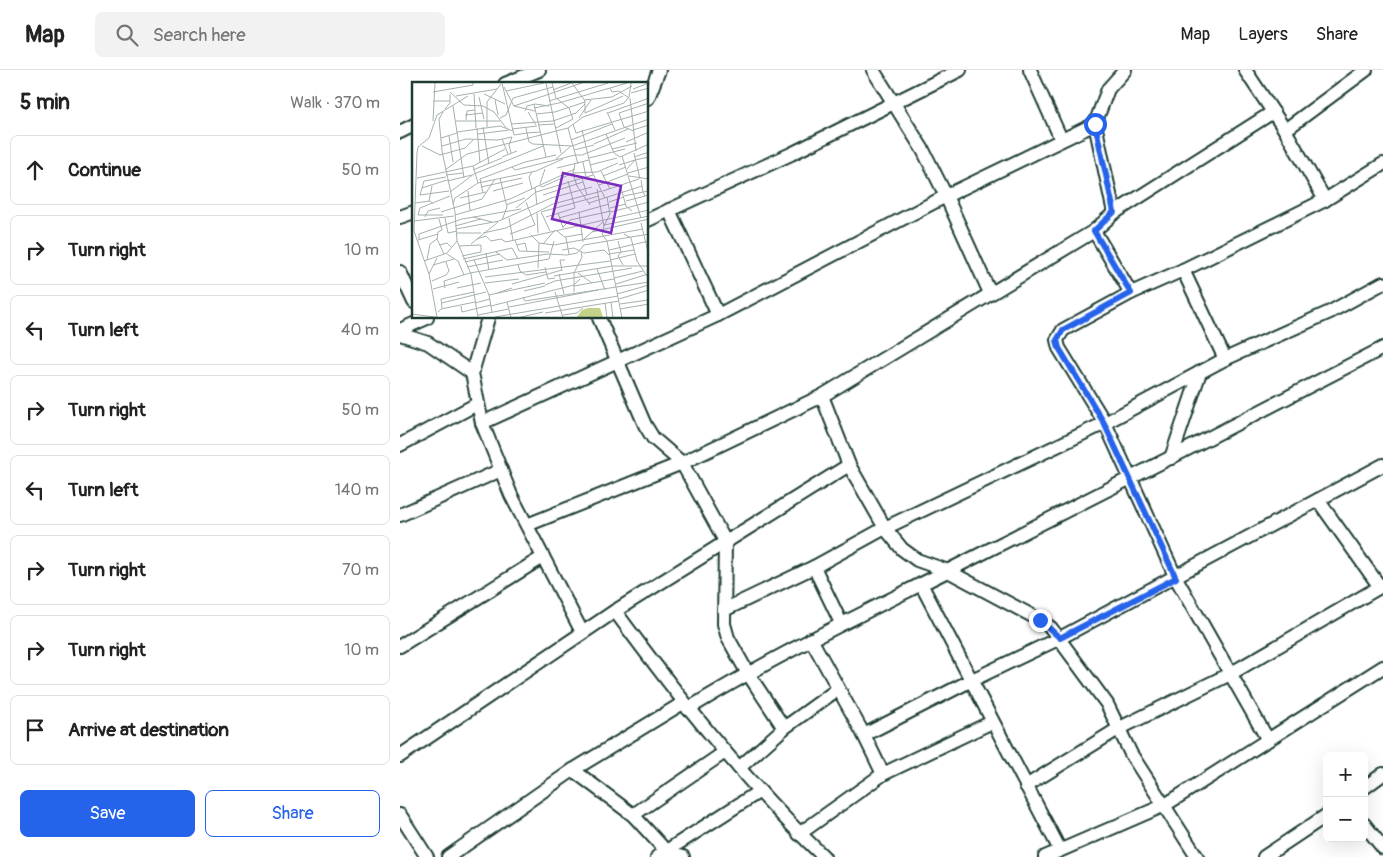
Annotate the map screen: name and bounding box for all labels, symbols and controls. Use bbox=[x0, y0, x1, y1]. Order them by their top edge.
search box bbox=[95, 12, 445, 57]
text: Map bbox=[25, 20, 65, 49]
icon: search bbox=[113, 21, 141, 49]
text: Search here bbox=[153, 23, 246, 47]
text: Map bbox=[1181, 23, 1210, 46]
text: Layers bbox=[1238, 23, 1288, 46]
text: Share bbox=[1316, 23, 1358, 46]
inset map bbox=[412, 82, 649, 319]
text: 5 min bbox=[20, 89, 70, 116]
text: Walk · 370 m bbox=[290, 93, 380, 113]
route start bbox=[1084, 113, 1107, 136]
icon: ahead bbox=[21, 156, 49, 184]
text: Continue bbox=[68, 158, 141, 182]
text: 50 m bbox=[342, 160, 379, 180]
icon: right bbox=[21, 236, 49, 264]
text: Turn right bbox=[68, 238, 146, 262]
text: 10 m bbox=[344, 240, 379, 260]
icon: left bbox=[21, 316, 49, 344]
text: Turn left bbox=[68, 318, 138, 342]
text: 40 m bbox=[341, 320, 379, 340]
icon: right bbox=[21, 396, 49, 424]
text: Turn right bbox=[68, 398, 146, 422]
text: 50 m bbox=[342, 400, 379, 420]
icon: left bbox=[21, 476, 49, 504]
text: Turn left bbox=[68, 478, 138, 502]
text: 140 m bbox=[335, 480, 379, 500]
icon: right bbox=[21, 556, 49, 584]
text: Turn right bbox=[68, 558, 146, 582]
text: 70 m bbox=[342, 560, 379, 580]
route end bbox=[1029, 609, 1052, 632]
icon: right bbox=[21, 636, 49, 664]
text: Turn right bbox=[68, 638, 146, 662]
text: 10 m bbox=[344, 640, 379, 660]
icon: arrive bbox=[21, 716, 49, 744]
text: Arrive at destination bbox=[68, 718, 229, 742]
map controls bbox=[1323, 752, 1368, 842]
button: + bbox=[1323, 752, 1368, 797]
button: Save bbox=[20, 790, 195, 837]
button: Share bbox=[205, 790, 380, 837]
button: − bbox=[1323, 797, 1368, 842]

